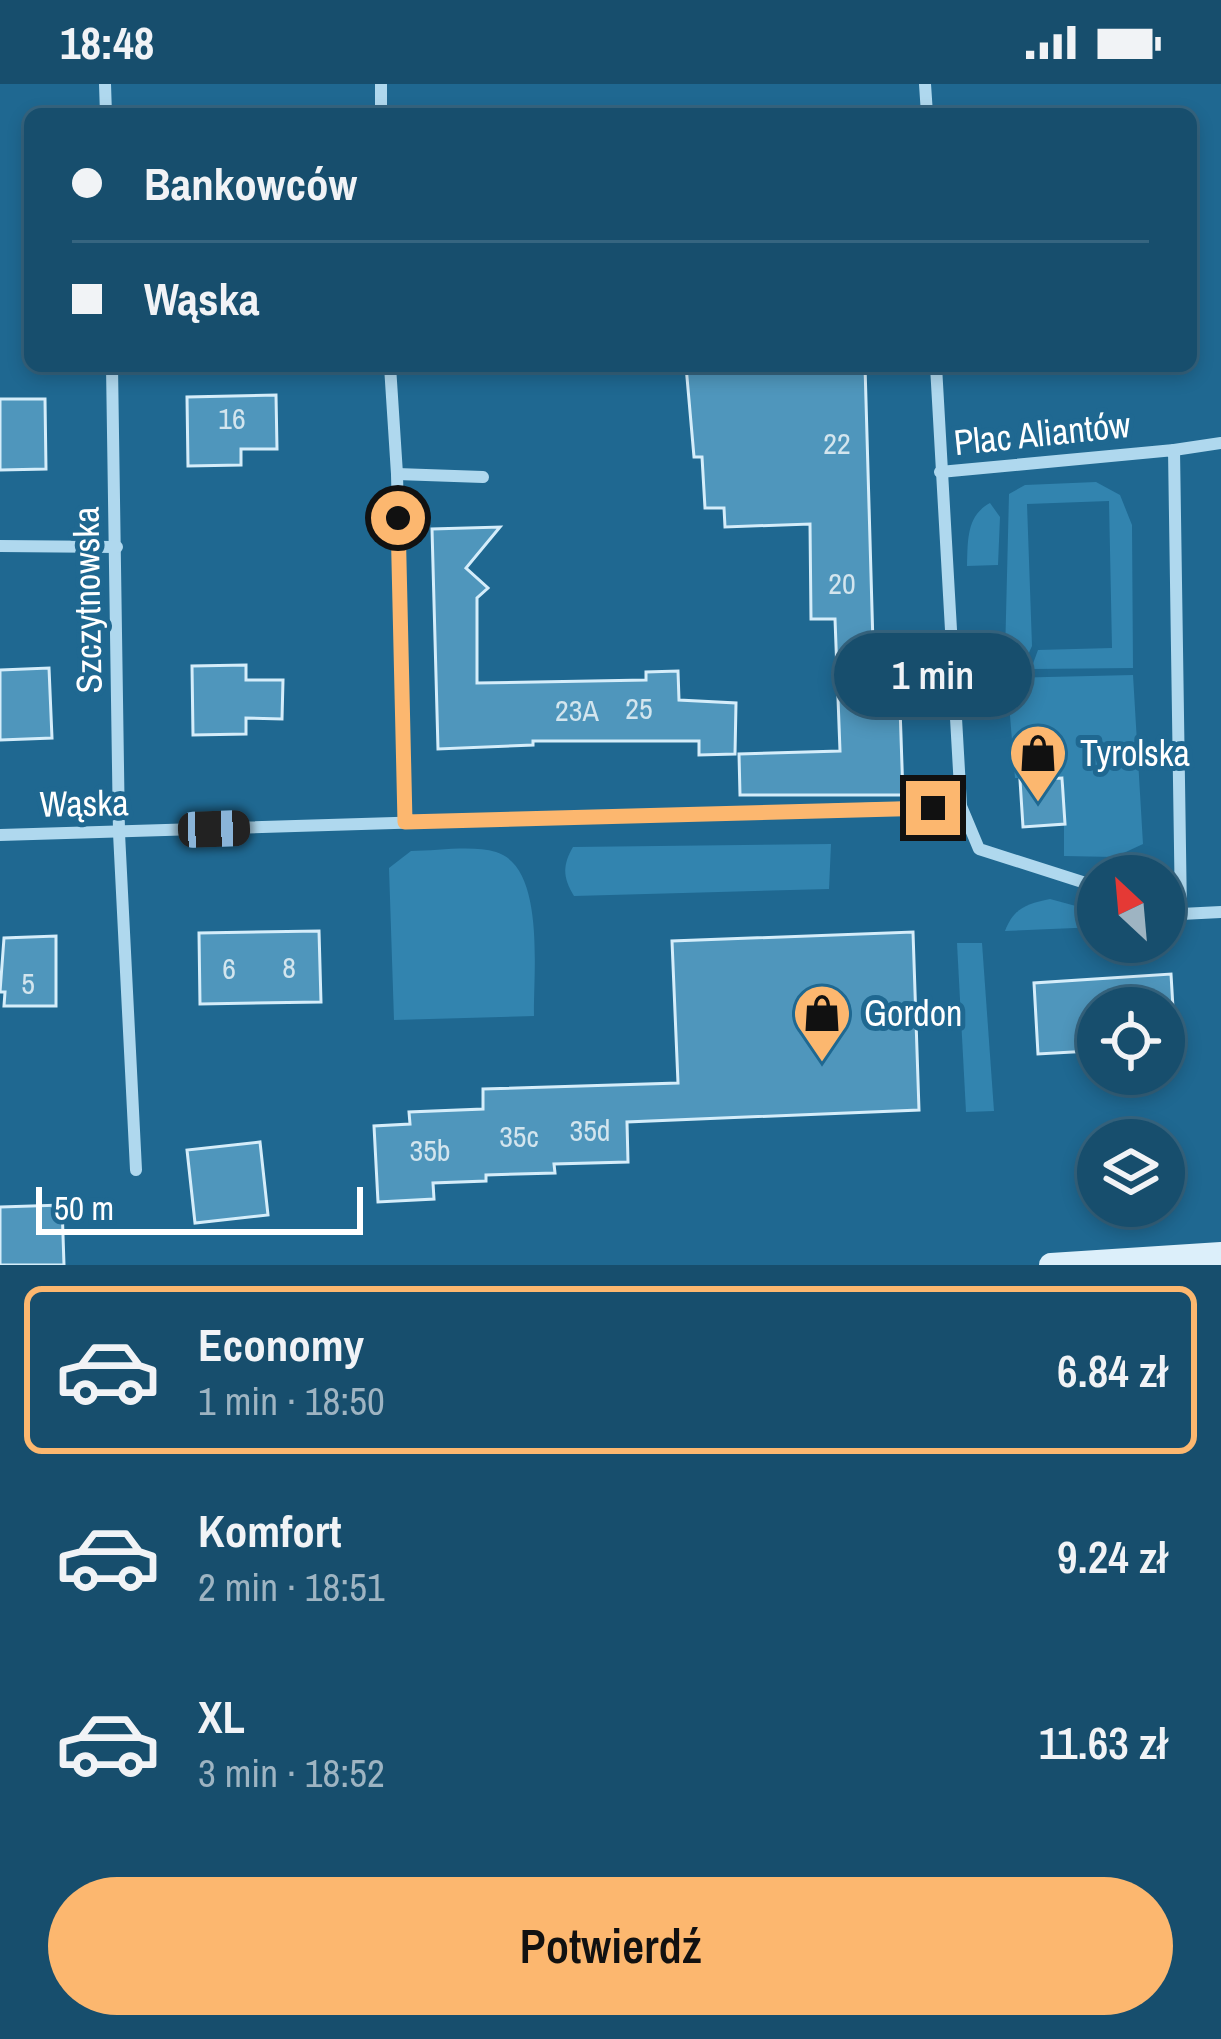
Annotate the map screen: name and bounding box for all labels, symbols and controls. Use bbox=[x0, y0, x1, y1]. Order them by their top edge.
text: 18:48 bbox=[60, 12, 154, 73]
text: Bankowców bbox=[144, 153, 357, 214]
text: Wąska bbox=[144, 268, 260, 329]
house number: 16 bbox=[218, 398, 246, 438]
street label: Plac Aliantów bbox=[951, 400, 1133, 466]
house number: 22 bbox=[823, 423, 851, 463]
route start bbox=[371, 491, 425, 545]
street label: Szczytnowska bbox=[61, 506, 113, 694]
house number: 20 bbox=[828, 563, 856, 603]
callout: 1 min bbox=[834, 634, 1032, 718]
text: 1 min bbox=[892, 649, 974, 701]
house number: 25 bbox=[625, 688, 653, 728]
house number: 23A bbox=[555, 690, 599, 730]
shop icon: Tyrolska bbox=[1007, 722, 1069, 804]
place label: Tyrolska bbox=[1080, 729, 1190, 777]
street label: Wąska bbox=[39, 778, 129, 828]
route end bbox=[906, 781, 960, 835]
car bbox=[177, 810, 251, 848]
north arrow bbox=[1077, 855, 1185, 963]
map controls bbox=[1077, 855, 1185, 1227]
house number: 8 bbox=[282, 947, 296, 987]
house number: 6 bbox=[222, 948, 236, 988]
house number: 5 bbox=[21, 963, 35, 1003]
shop icon: Gordon bbox=[791, 982, 853, 1064]
button: locate bbox=[1077, 987, 1185, 1095]
place label: Gordon bbox=[864, 989, 962, 1037]
house number: 35d bbox=[569, 1110, 611, 1150]
house number: 35c bbox=[499, 1116, 539, 1156]
button: layers bbox=[1077, 1119, 1185, 1227]
house number: 35b bbox=[409, 1130, 451, 1170]
scale bar bbox=[36, 1181, 363, 1234]
text: 50 m bbox=[54, 1186, 114, 1230]
text: Economy bbox=[198, 1314, 364, 1375]
icon: car bbox=[54, 1316, 162, 1424]
text: 6.84 zł bbox=[1057, 1340, 1167, 1401]
text: 1 min · 18:50 bbox=[198, 1375, 385, 1427]
text: Komfort bbox=[198, 1500, 341, 1561]
icon: car bbox=[54, 1502, 162, 1610]
text: 9.24 zł bbox=[1057, 1526, 1167, 1587]
text: 2 min · 18:51 bbox=[198, 1561, 385, 1613]
text: XL bbox=[198, 1686, 245, 1747]
icon: car bbox=[54, 1688, 162, 1796]
text: 11.63 zł bbox=[1039, 1712, 1167, 1773]
text: 3 min · 18:52 bbox=[198, 1747, 385, 1799]
button: Potwierdź bbox=[48, 1877, 1173, 2015]

